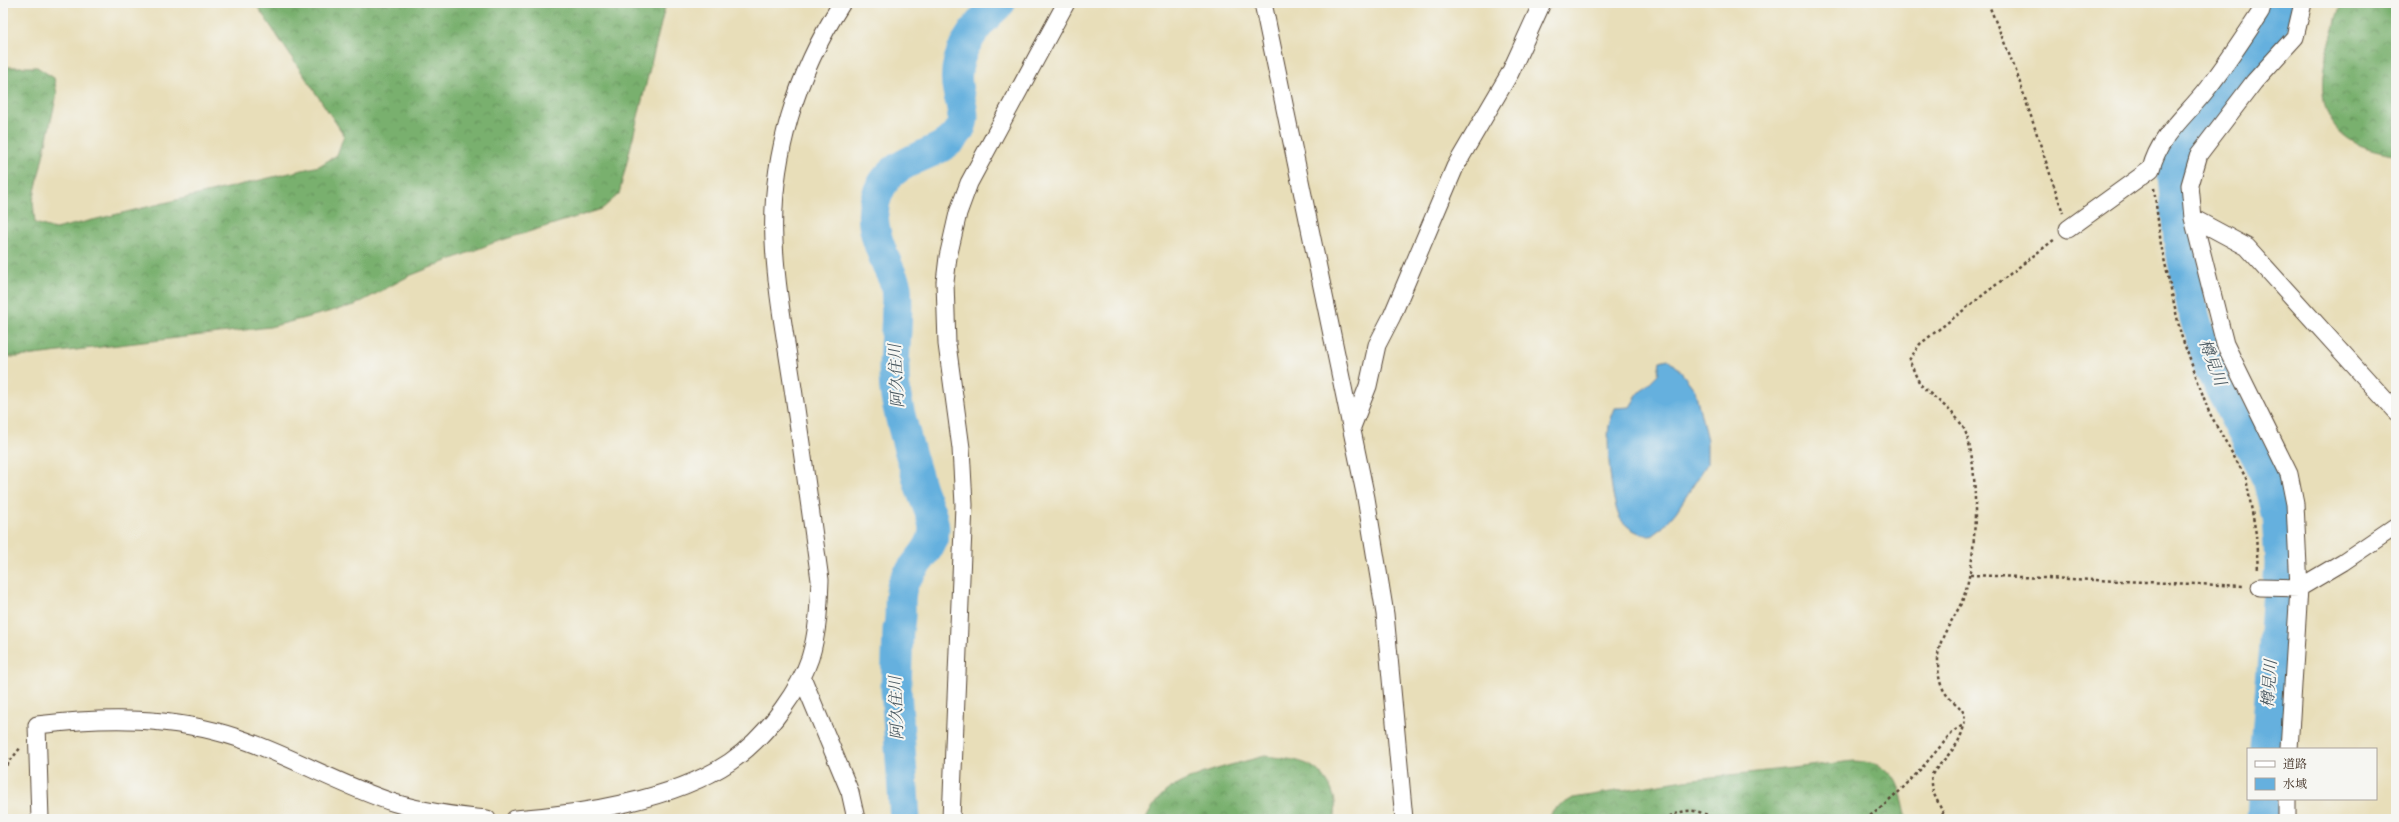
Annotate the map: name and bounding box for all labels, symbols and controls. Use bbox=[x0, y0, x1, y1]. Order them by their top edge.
water label: 樽見川 bbox=[2192, 336, 2231, 391]
water label: 阿久住川 bbox=[885, 341, 911, 409]
water label: 樽見川 bbox=[2258, 657, 2284, 709]
water label: 阿久住川 bbox=[885, 674, 911, 740]
legend bbox=[2247, 748, 2377, 800]
text: 道路 bbox=[2283, 756, 2307, 774]
text: 水域 bbox=[2283, 776, 2307, 794]

